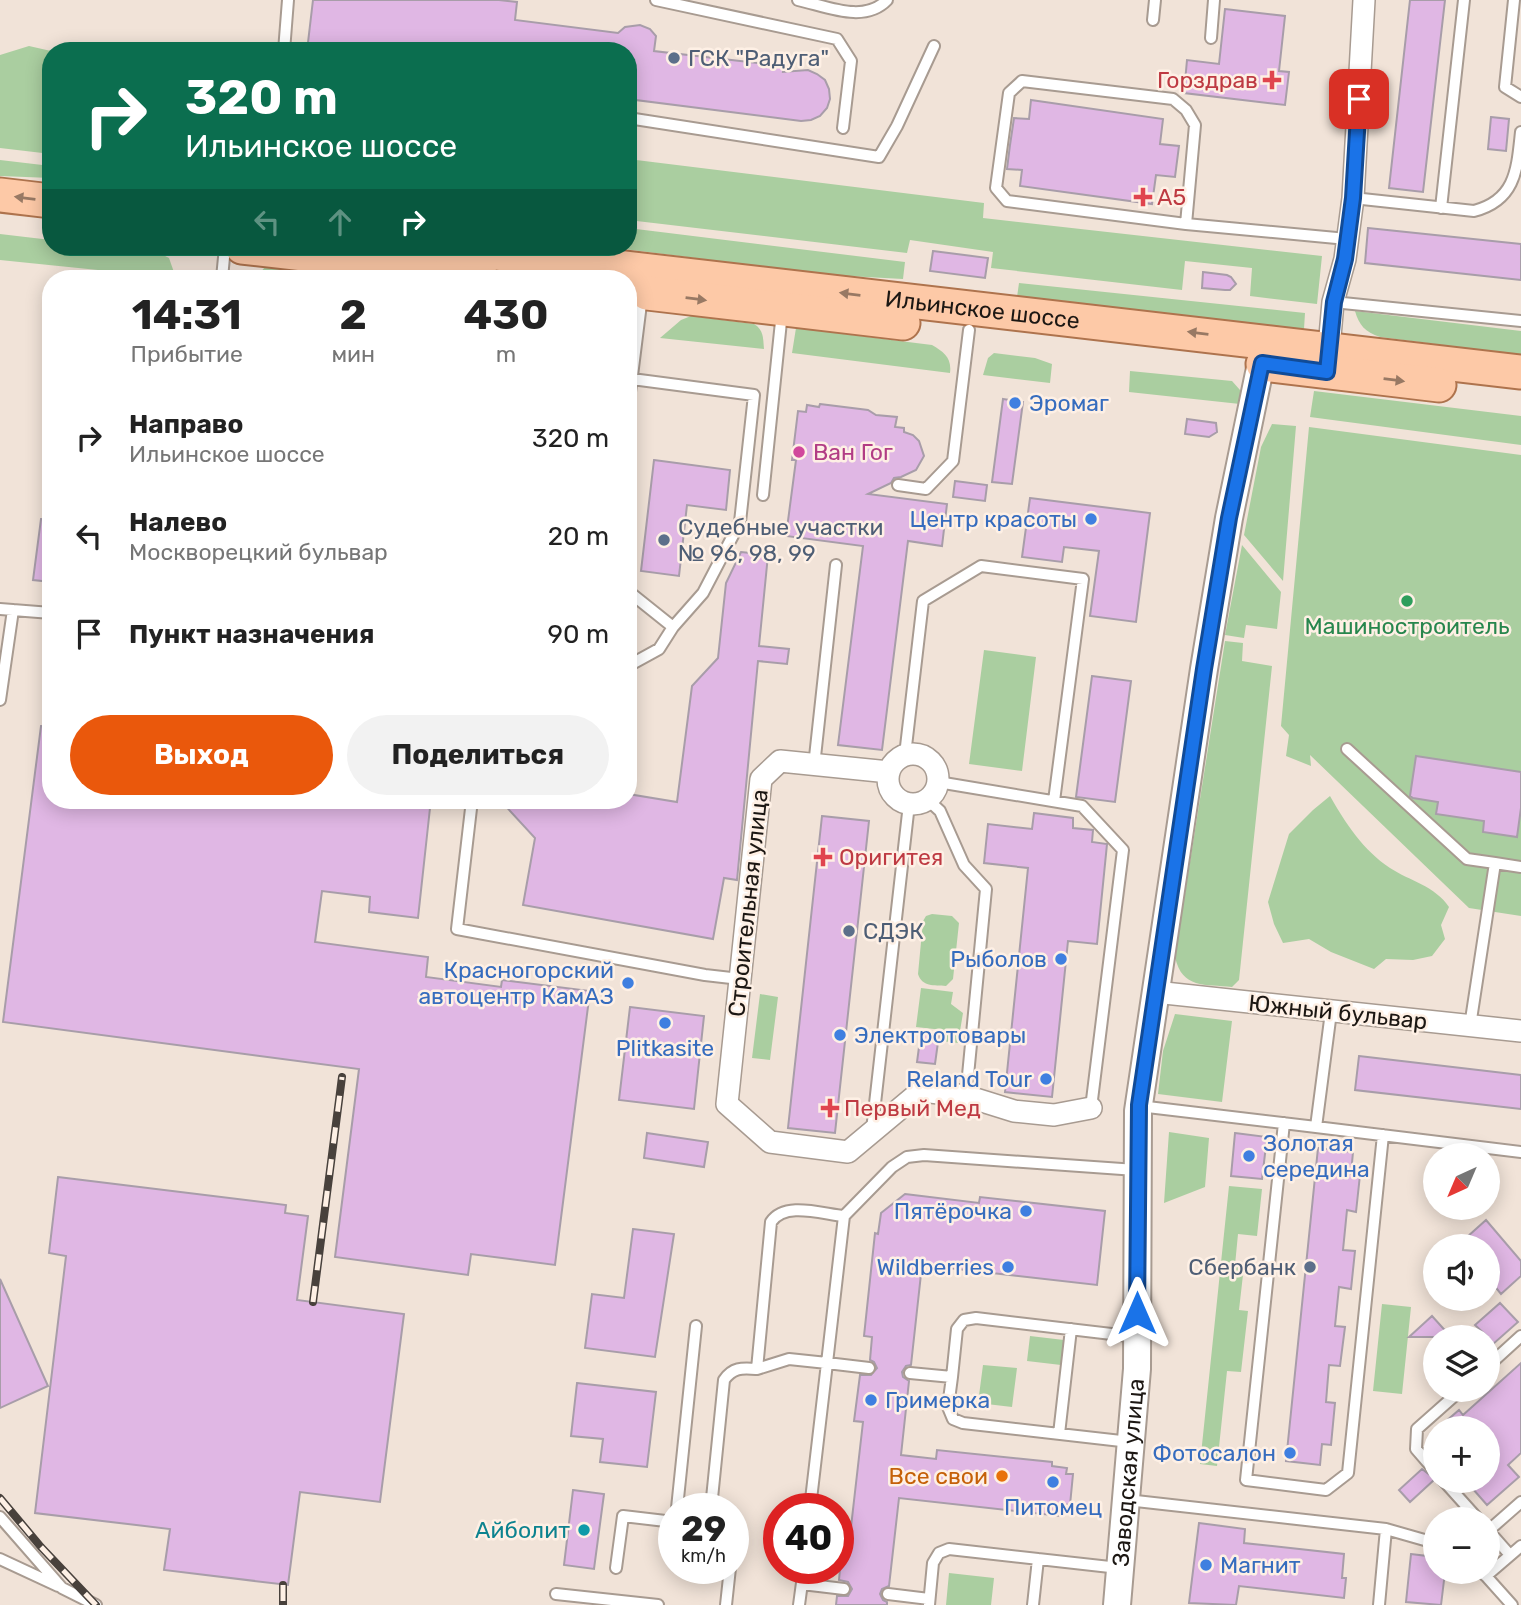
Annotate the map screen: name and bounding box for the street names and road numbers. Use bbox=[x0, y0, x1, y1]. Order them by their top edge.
street label: Ильинское шоссе bbox=[884, 284, 1081, 335]
street label: Строительная улица bbox=[722, 788, 774, 1018]
street label: Южный бульвар bbox=[1247, 989, 1429, 1035]
street label: Заводская улица bbox=[1106, 1377, 1150, 1568]

